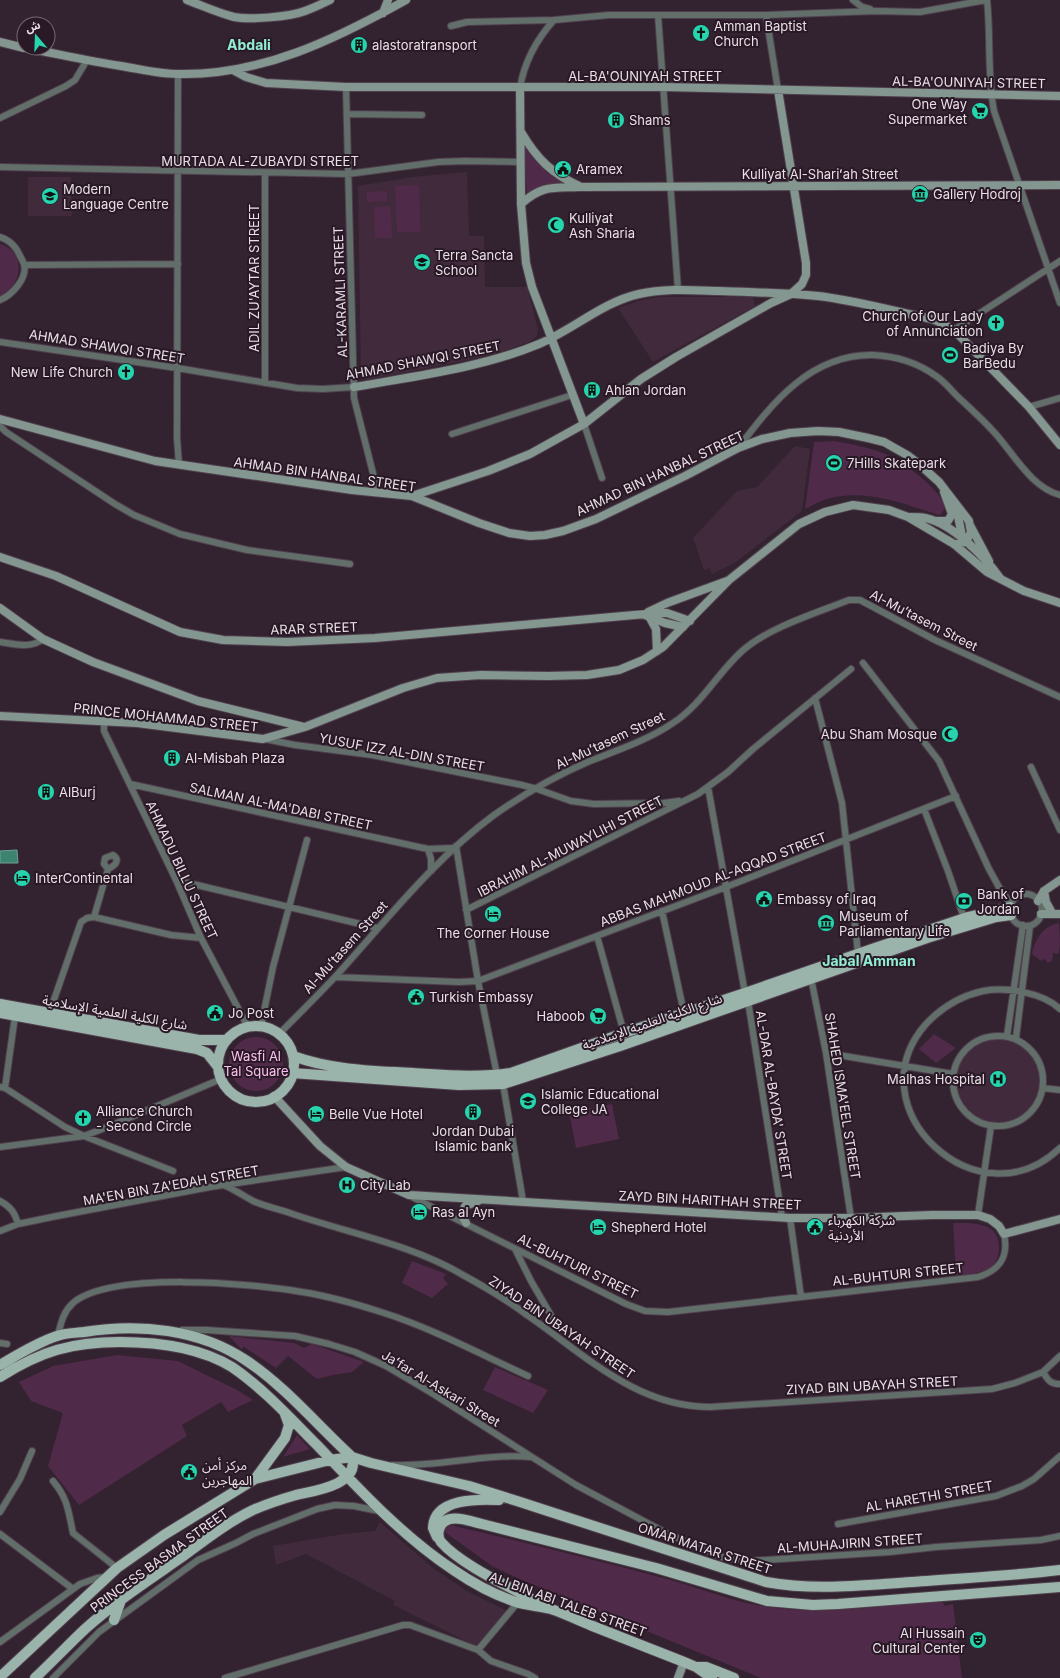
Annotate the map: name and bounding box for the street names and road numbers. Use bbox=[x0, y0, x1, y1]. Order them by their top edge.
street label: AL-BA'OUNIYAH STREET bbox=[568, 68, 722, 84]
street label: AL-BA'OUNIYAH STREET bbox=[892, 73, 1046, 91]
street label: MURTADA AL-ZUBAYDI STREET bbox=[161, 153, 359, 169]
street label: Kulliyat Al-Shariʻah Street bbox=[742, 166, 898, 182]
street label: ADIL ZU'AYTAR STREET bbox=[246, 204, 262, 352]
street label: AL-KARAMLI STREET bbox=[330, 226, 350, 358]
street label: AHMAD SHAWQI STREET bbox=[28, 326, 186, 366]
street label: AHMAD SHAWQI STREET bbox=[344, 337, 502, 383]
street label: AHMAD BIN HANBAL STREET bbox=[573, 427, 747, 519]
street label: AHMAD BIN HANBAL STREET bbox=[233, 453, 417, 495]
street label: Al-Muʻtasem Street bbox=[867, 586, 981, 654]
street label: ARAR STREET bbox=[270, 618, 358, 638]
street label: PRINCE MOHAMMAD STREET bbox=[73, 699, 259, 735]
street label: Al-Muʻtasem Street bbox=[553, 708, 667, 772]
street label: YUSUF IZZ AL-DIN STREET bbox=[318, 730, 486, 774]
street label: SALMAN AL-MA'DABI STREET bbox=[188, 779, 374, 833]
street label: IBRAHIM AL-MUWAYLIHI STREET bbox=[475, 792, 665, 900]
street label: AHMADU BILLU STREET bbox=[143, 798, 221, 942]
street label: ABBAS MAHMOUD AL-AQQAD STREET bbox=[597, 828, 829, 930]
street label: Al-Muʻtasem Street bbox=[299, 898, 391, 996]
street label: شارع الكلية العلمية الإسلامية bbox=[580, 990, 725, 1055]
street label: شارع الكلية العلمية الإسلامية bbox=[41, 991, 189, 1036]
street label: AL-DAR AL-BAYDA' STREET bbox=[753, 1009, 795, 1181]
street label: SHAHED ISMA'EEL STREET bbox=[822, 1011, 864, 1181]
street label: MA'EN BIN ZA'EDAH STREET bbox=[82, 1162, 260, 1208]
street label: ZAYD BIN HARITHAH STREET bbox=[618, 1187, 802, 1213]
street label: AL-BUHTURI STREET bbox=[515, 1230, 641, 1302]
street label: AL-BUHTURI STREET bbox=[832, 1259, 964, 1289]
street label: ZIYAD BIN UBAYAH STREET bbox=[486, 1272, 638, 1382]
street label: Jaʻfar Al-Askari Street bbox=[379, 1346, 503, 1430]
street label: ZIYAD BIN UBAYAH STREET bbox=[785, 1372, 959, 1398]
street label: AL HARETHI STREET bbox=[864, 1477, 994, 1515]
street label: PRINCESS BASMA STREET bbox=[87, 1504, 231, 1616]
street label: OMAR MATAR STREET bbox=[636, 1519, 774, 1577]
street label: AL-MUHAJIRIN STREET bbox=[776, 1530, 924, 1556]
street label: ALI BIN ABI TALEB STREET bbox=[487, 1568, 649, 1640]

